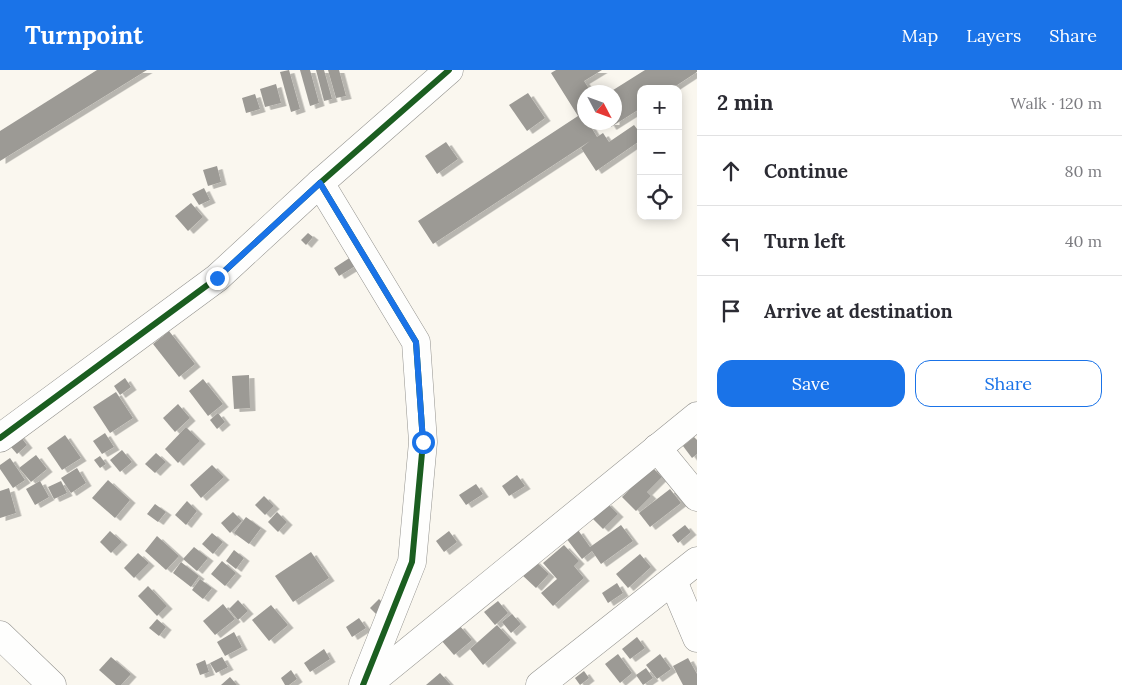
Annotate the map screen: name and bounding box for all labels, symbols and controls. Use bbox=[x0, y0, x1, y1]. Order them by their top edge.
text: Turnpoint bbox=[25, 20, 143, 51]
text: Map bbox=[902, 24, 938, 47]
text: Layers bbox=[966, 24, 1021, 47]
text: Share bbox=[1049, 24, 1097, 47]
north arrow bbox=[577, 85, 622, 130]
map controls bbox=[637, 85, 682, 220]
button: + bbox=[637, 85, 682, 130]
text: 2 min bbox=[717, 89, 773, 116]
text: Walk · 120 m bbox=[1010, 93, 1102, 113]
button: − bbox=[637, 130, 682, 175]
icon: ahead bbox=[717, 157, 745, 185]
text: Continue bbox=[764, 159, 848, 183]
text: 80 m bbox=[1065, 161, 1102, 181]
button: locate bbox=[637, 175, 682, 220]
icon: left bbox=[717, 227, 745, 255]
text: Turn left bbox=[764, 229, 845, 253]
text: 40 m bbox=[1065, 231, 1102, 251]
route end bbox=[206, 267, 229, 290]
icon: arrive bbox=[717, 297, 745, 325]
text: Arrive at destination bbox=[764, 299, 953, 323]
button: Save bbox=[717, 360, 905, 407]
button: Share bbox=[915, 360, 1102, 407]
route start bbox=[412, 431, 435, 454]

